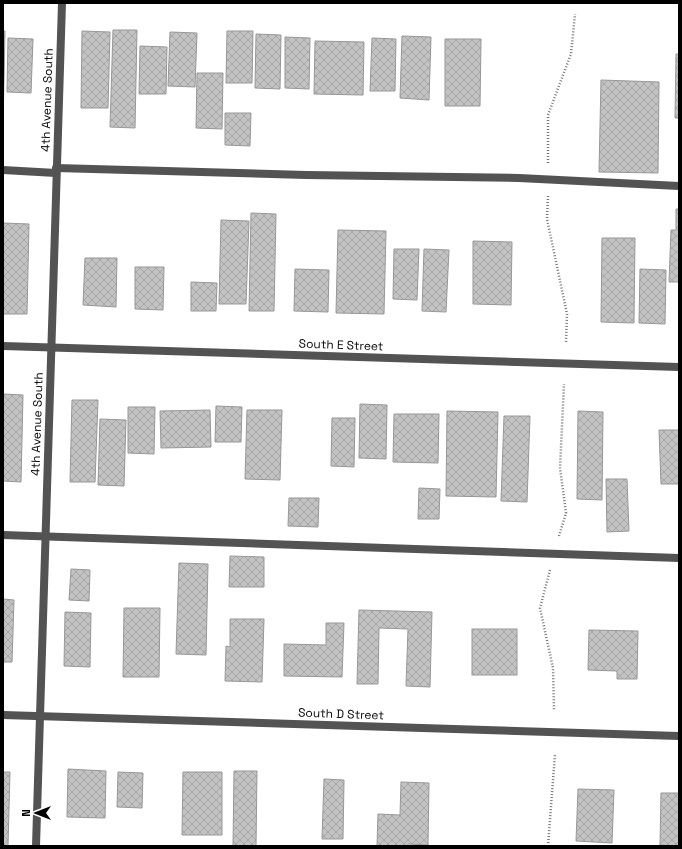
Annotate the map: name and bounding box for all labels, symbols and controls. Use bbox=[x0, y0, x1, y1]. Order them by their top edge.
street label: 4th Avenue South bbox=[37, 48, 57, 152]
street label: South E Street bbox=[298, 336, 384, 354]
street label: 4th Avenue South bbox=[27, 372, 47, 476]
street label: South D Street bbox=[298, 705, 384, 723]
north arrow bbox=[16, 793, 56, 833]
text: N bbox=[19, 809, 33, 817]

